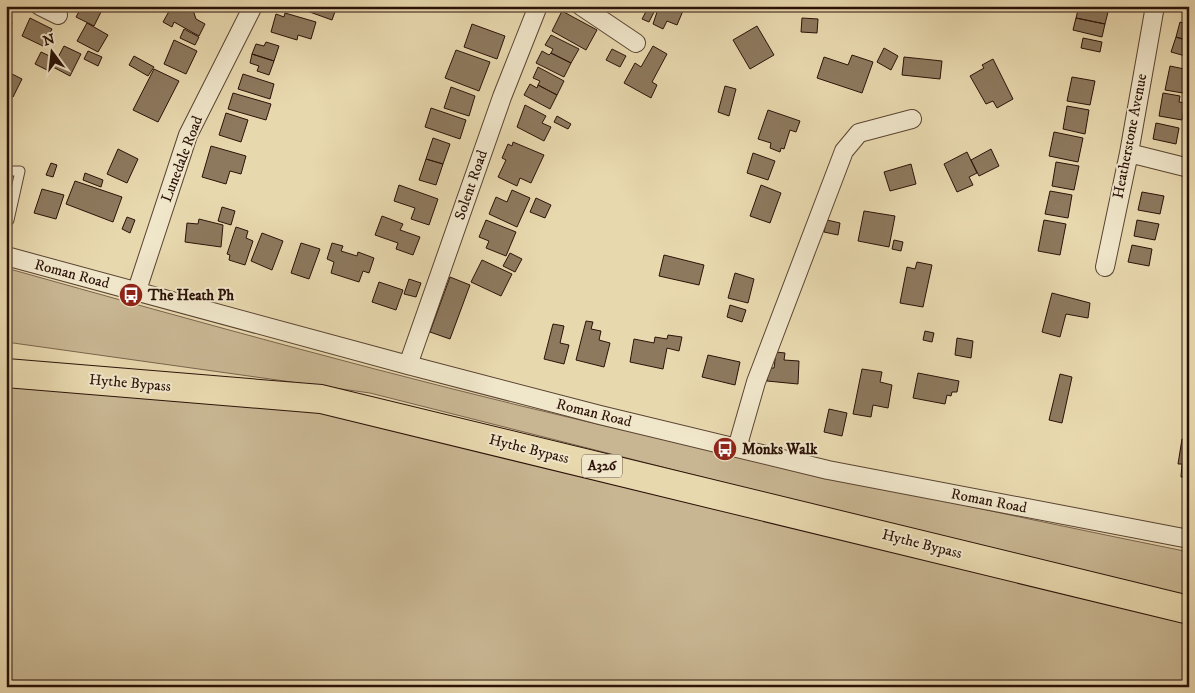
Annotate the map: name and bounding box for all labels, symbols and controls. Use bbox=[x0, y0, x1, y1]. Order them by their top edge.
north arrow bbox=[28, 28, 78, 78]
text: N bbox=[41, 30, 57, 51]
street label: Heatherstone Avenue bbox=[1109, 72, 1151, 200]
street label: Lunedale Road bbox=[157, 113, 207, 205]
street label: Solent Road bbox=[450, 147, 492, 222]
street label: Roman Road bbox=[32, 255, 112, 293]
bus stop icon: The Heath Ph bbox=[118, 282, 144, 308]
place label: The Heath Ph bbox=[147, 286, 234, 305]
street label: Hythe Bypass bbox=[88, 370, 172, 396]
street label: Roman Road bbox=[554, 394, 634, 432]
street label: Hythe Bypass bbox=[487, 430, 571, 468]
bus stop icon: Monks Walk bbox=[712, 436, 738, 462]
place label: Monks Walk bbox=[742, 440, 818, 459]
road number: A326 bbox=[582, 454, 622, 478]
street label: Roman Road bbox=[949, 484, 1029, 518]
street label: Hythe Bypass bbox=[880, 525, 964, 563]

